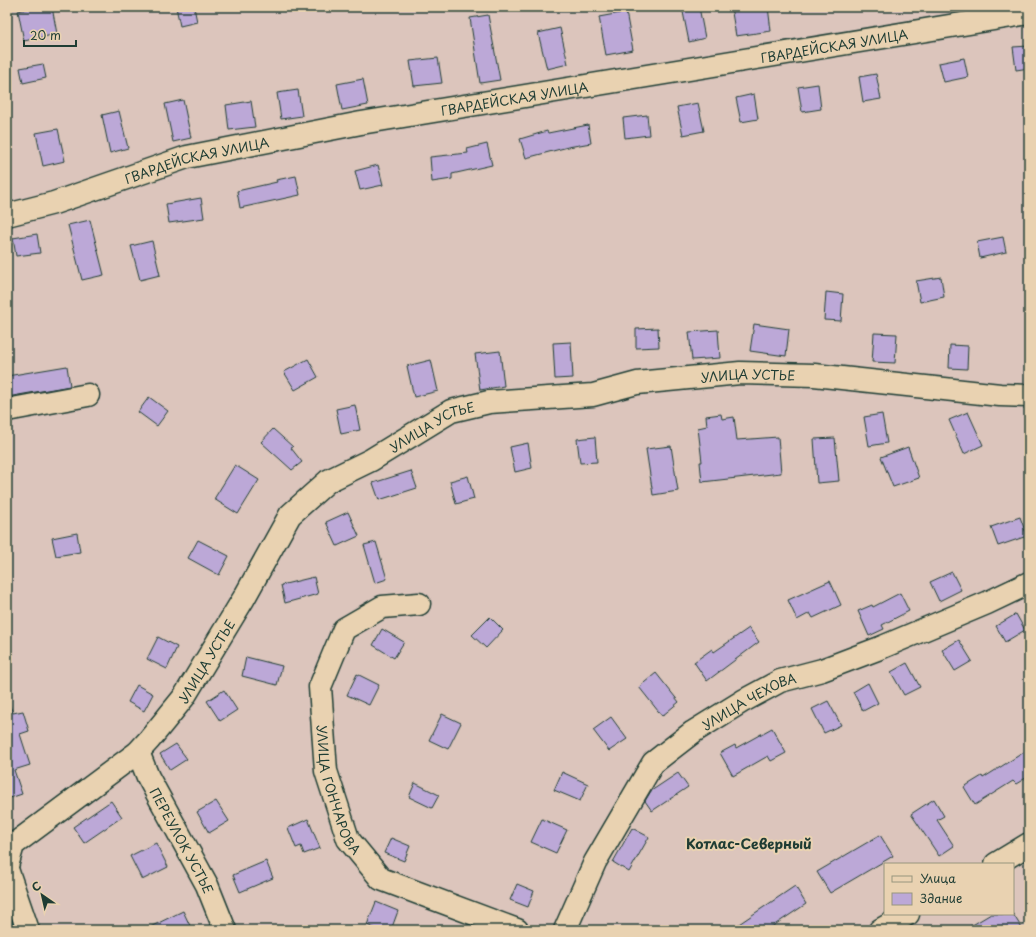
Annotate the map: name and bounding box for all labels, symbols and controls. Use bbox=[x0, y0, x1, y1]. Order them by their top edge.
scale bar bbox=[24, 22, 76, 48]
street label: ГВАРДЕЙСКАЯ УЛИЦА bbox=[759, 24, 909, 67]
text: 20 m bbox=[30, 26, 61, 44]
street label: ГВАРДЕЙСКАЯ УЛИЦА bbox=[439, 76, 590, 119]
street label: ГВАРДЕЙСКАЯ УЛИЦА bbox=[122, 132, 271, 187]
street label: УЛИЦА УСТЬЕ bbox=[700, 363, 796, 386]
street label: УЛИЦА УСТЬЕ bbox=[385, 396, 476, 456]
street label: УЛИЦА УСТЬЕ bbox=[174, 615, 239, 707]
street label: УЛИЦА ЧЕХОВА bbox=[698, 668, 798, 734]
street label: УЛИЦА ГОНЧАРОВА bbox=[313, 724, 366, 858]
street label: ПЕРЕУЛОК УСТЬЕ bbox=[146, 784, 219, 896]
district label: Котлас-Северный bbox=[686, 833, 812, 854]
legend bbox=[884, 863, 1014, 915]
text: Улица bbox=[920, 869, 956, 887]
north arrow bbox=[22, 875, 62, 915]
text: С bbox=[28, 877, 44, 896]
text: Здание bbox=[920, 889, 962, 907]

